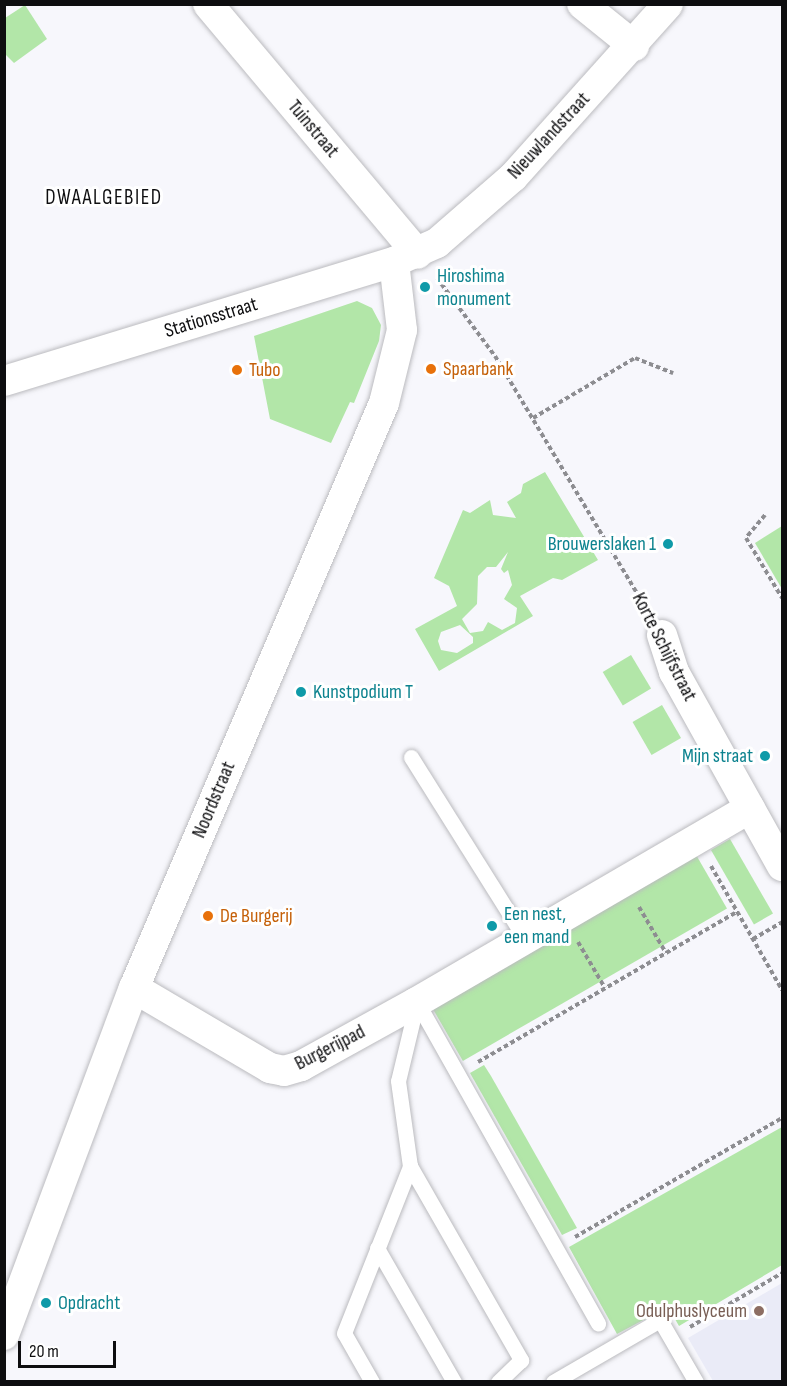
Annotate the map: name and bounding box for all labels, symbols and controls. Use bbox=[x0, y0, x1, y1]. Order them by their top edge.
street label: Nieuwlandstraat bbox=[503, 88, 595, 184]
street label: Tuinstraat bbox=[282, 95, 344, 163]
district label: DWAALGEBIED bbox=[45, 185, 163, 211]
place label: Hiroshima monument bbox=[437, 264, 511, 311]
marker: Hiroshima monument bbox=[418, 280, 432, 294]
street label: Stationsstraat bbox=[162, 292, 260, 344]
place label: Spaarbank bbox=[443, 357, 513, 381]
place label: Tubo bbox=[249, 358, 281, 382]
marker: Spaarbank bbox=[424, 362, 438, 376]
marker: Tubo bbox=[230, 363, 244, 377]
place label: Brouwerslaken 1 bbox=[548, 532, 656, 556]
marker: Brouwerslaken 1 bbox=[661, 537, 675, 551]
street label: Korte Schijfstraat bbox=[626, 589, 702, 705]
place label: Kunstpodium T bbox=[313, 680, 413, 704]
marker: Kunstpodium T bbox=[294, 685, 308, 699]
place label: Mijn straat bbox=[682, 744, 753, 768]
marker: Mijn straat bbox=[758, 749, 772, 763]
street label: Noordstraat bbox=[187, 758, 241, 842]
place label: Een nest, een mand bbox=[504, 903, 569, 950]
place label: De Burgerij bbox=[220, 904, 292, 928]
marker: De Burgerij bbox=[201, 909, 215, 923]
marker: Een nest, een mand bbox=[485, 919, 499, 933]
street label: Burgerijpad bbox=[291, 1020, 369, 1076]
place label: Opdracht bbox=[58, 1291, 120, 1315]
marker: Opdracht bbox=[39, 1296, 53, 1310]
place label: Odulphuslyceum bbox=[636, 1299, 747, 1323]
marker: Odulphuslyceum bbox=[752, 1304, 766, 1318]
scale bar bbox=[21, 1329, 118, 1367]
text: 20 m bbox=[29, 1341, 59, 1362]

